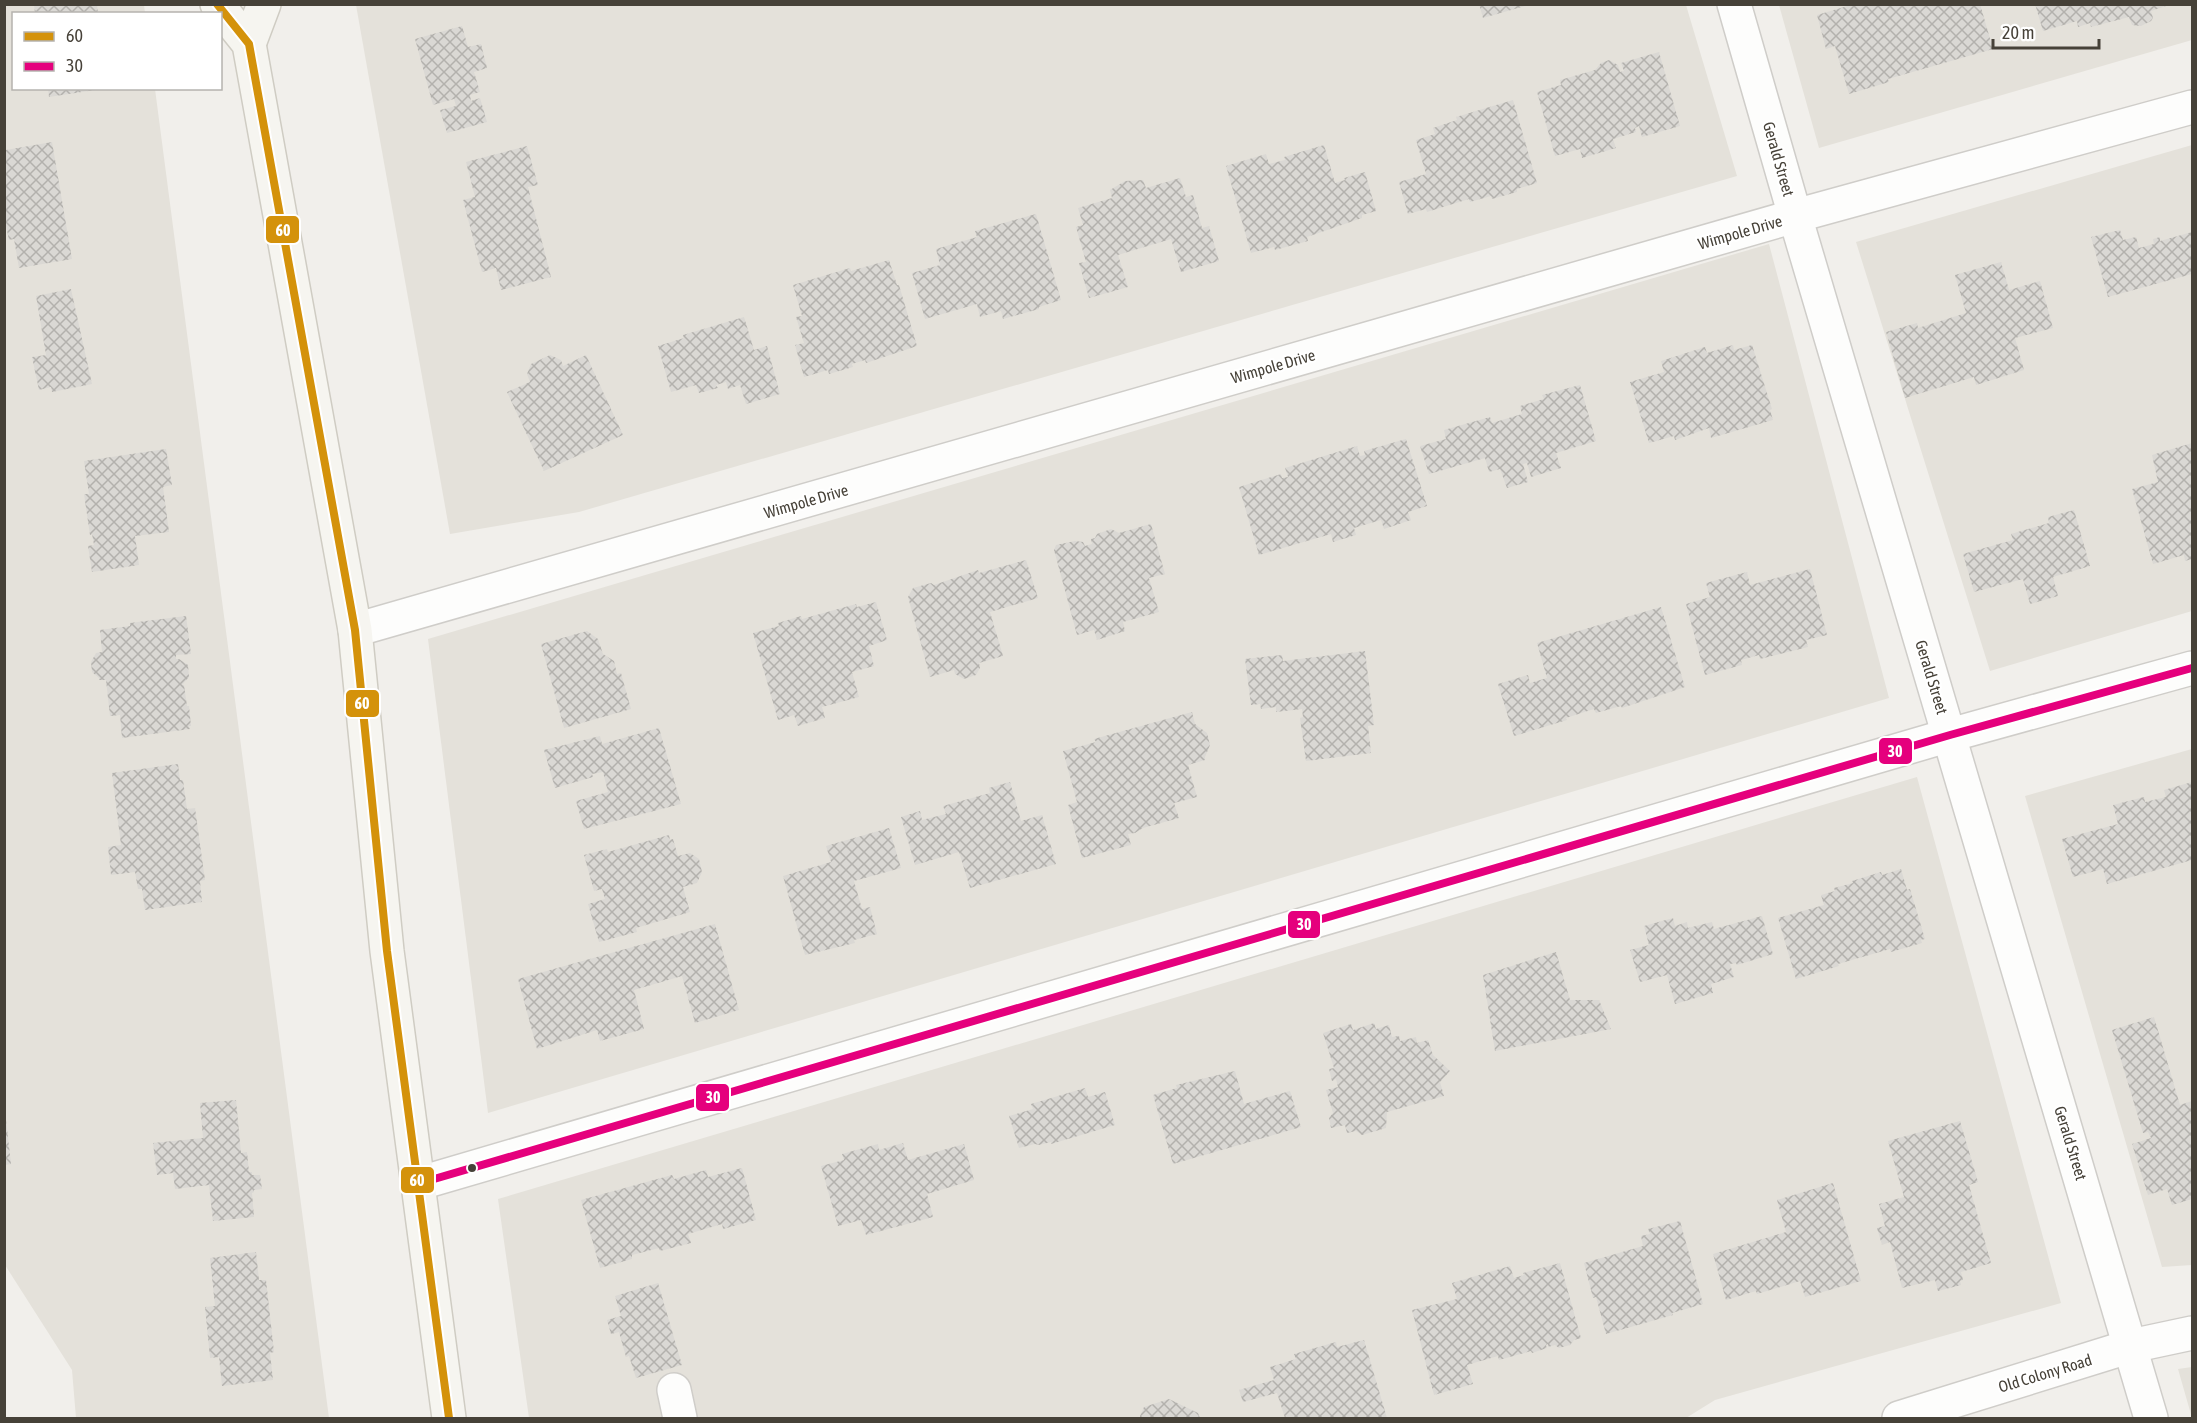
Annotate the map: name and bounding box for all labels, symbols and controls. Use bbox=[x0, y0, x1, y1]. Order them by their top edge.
legend bbox=[12, 12, 222, 90]
scale bar bbox=[1993, 12, 2100, 50]
text: 20 m bbox=[2002, 22, 2034, 43]
text: 60 bbox=[66, 25, 83, 46]
text: 30 bbox=[66, 55, 83, 76]
street label: Gerald Street bbox=[1760, 120, 1798, 199]
street label: Wimpole Drive bbox=[1696, 211, 1784, 254]
line badge: 60 bbox=[265, 215, 300, 244]
text: 60 bbox=[275, 221, 291, 239]
street label: Wimpole Drive bbox=[1229, 345, 1317, 388]
street label: Wimpole Drive bbox=[762, 480, 850, 523]
street label: Gerald Street bbox=[1912, 638, 1952, 717]
line badge: 60 bbox=[345, 689, 380, 718]
text: 60 bbox=[354, 694, 370, 712]
line badge: 30 bbox=[1878, 737, 1913, 765]
text: 30 bbox=[1887, 742, 1903, 760]
line badge: 30 bbox=[1287, 910, 1321, 939]
text: 30 bbox=[1296, 915, 1312, 933]
line badge: 30 bbox=[695, 1083, 730, 1112]
text: 30 bbox=[705, 1088, 721, 1106]
street label: Gerald Street bbox=[2051, 1104, 2091, 1183]
unlabelled marker bbox=[466, 1162, 478, 1174]
line badge: 60 bbox=[400, 1166, 435, 1194]
text: 60 bbox=[409, 1171, 425, 1189]
street label: Old Colony Road bbox=[1996, 1350, 2094, 1397]

